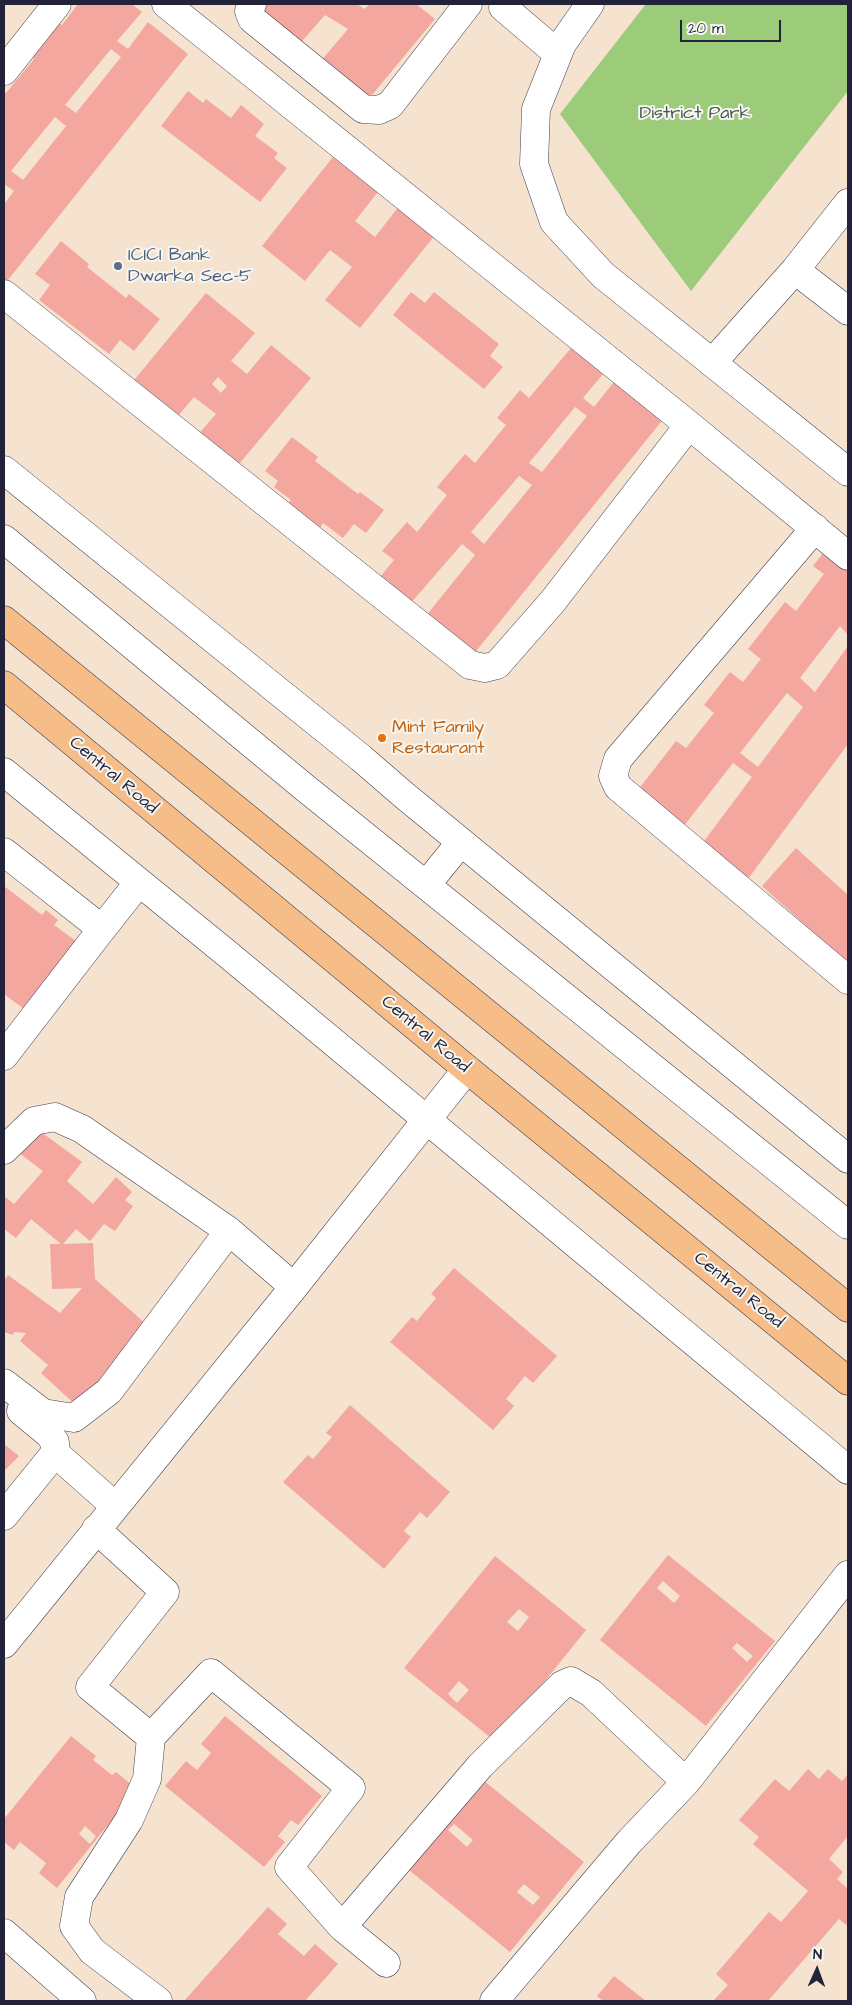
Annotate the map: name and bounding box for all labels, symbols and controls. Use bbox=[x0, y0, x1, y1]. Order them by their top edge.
scale bar bbox=[682, 10, 783, 42]
text: 20 m bbox=[688, 18, 724, 39]
park label: District Park bbox=[640, 103, 750, 125]
place label: ICICI Bank Dwarka Sec-5 bbox=[128, 245, 252, 288]
marker: ICICI Bank Dwarka Sec-5 bbox=[112, 260, 124, 272]
place label: Mint Family Restaurant bbox=[392, 717, 485, 760]
marker: Mint Family Restaurant bbox=[376, 732, 388, 744]
street label: Central Road bbox=[64, 733, 162, 819]
street label: Central Road bbox=[376, 992, 474, 1078]
street label: Central Road bbox=[689, 1248, 787, 1334]
north arrow bbox=[792, 1945, 842, 1995]
text: N bbox=[813, 1945, 822, 1965]

